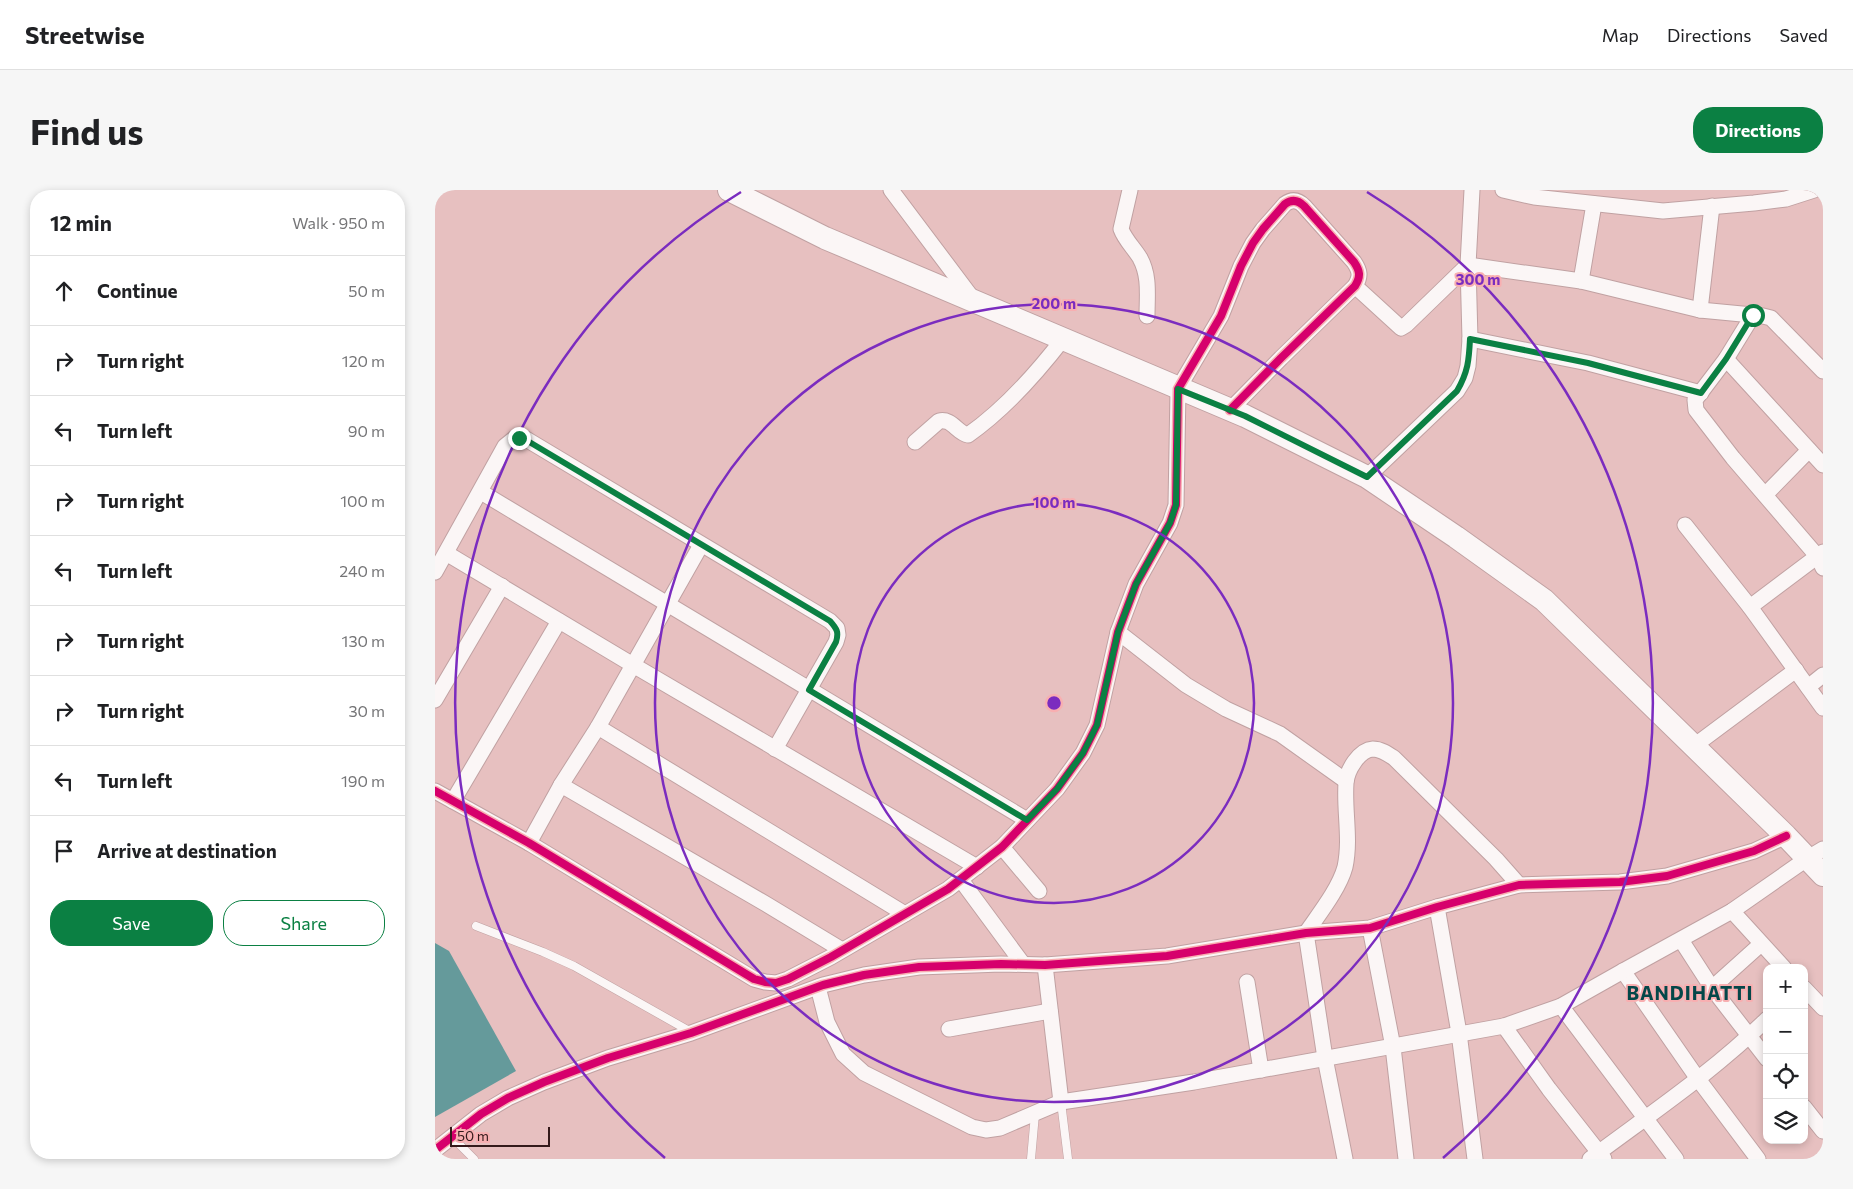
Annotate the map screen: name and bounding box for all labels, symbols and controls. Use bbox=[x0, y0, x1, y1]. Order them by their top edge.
text: Streetwise bbox=[25, 20, 145, 49]
text: Map bbox=[1602, 24, 1639, 46]
text: Directions bbox=[1667, 24, 1751, 46]
text: Saved bbox=[1779, 24, 1828, 46]
button: Directions bbox=[1693, 107, 1823, 153]
text: Find us bbox=[30, 109, 144, 152]
text: 12 min bbox=[50, 210, 112, 235]
text: Walk · 950 m bbox=[292, 213, 385, 232]
text: 300 m bbox=[1456, 270, 1500, 288]
icon: ahead bbox=[50, 277, 78, 305]
text: Continue bbox=[97, 279, 177, 302]
text: 50 m bbox=[348, 281, 385, 300]
text: 200 m bbox=[1032, 294, 1076, 312]
route start bbox=[1742, 304, 1765, 327]
icon: right bbox=[50, 347, 78, 375]
text: Turn right bbox=[97, 349, 184, 372]
text: 120 m bbox=[342, 351, 385, 370]
icon: left bbox=[50, 417, 78, 445]
text: Turn left bbox=[97, 419, 172, 442]
text: 90 m bbox=[348, 421, 385, 440]
route end bbox=[508, 427, 531, 450]
icon: right bbox=[50, 487, 78, 515]
text: Turn right bbox=[97, 489, 184, 512]
text: 100 m bbox=[340, 491, 385, 510]
text: 100 m bbox=[1033, 493, 1075, 511]
icon: left bbox=[50, 557, 78, 585]
text: Turn left bbox=[97, 559, 172, 582]
text: 240 m bbox=[339, 561, 385, 580]
icon: right bbox=[50, 627, 78, 655]
text: Turn right bbox=[97, 629, 184, 652]
text: 130 m bbox=[342, 631, 385, 650]
centre of rings bbox=[1045, 694, 1063, 712]
icon: right bbox=[50, 697, 78, 725]
text: Turn right bbox=[97, 699, 184, 722]
text: 30 m bbox=[348, 701, 385, 720]
icon: left bbox=[50, 767, 78, 795]
text: Turn left bbox=[97, 769, 172, 792]
text: 190 m bbox=[341, 771, 385, 790]
icon: arrive bbox=[50, 837, 78, 865]
text: Arrive at destination bbox=[97, 839, 277, 862]
button: Save bbox=[50, 900, 213, 946]
button: Share bbox=[223, 900, 385, 946]
map controls bbox=[1763, 964, 1808, 1144]
button: + bbox=[1763, 964, 1808, 1009]
district label: BANDIHATTI bbox=[1626, 981, 1754, 1004]
button: − bbox=[1763, 1009, 1808, 1054]
button: locate bbox=[1763, 1054, 1808, 1099]
button: layers bbox=[1763, 1099, 1808, 1144]
scale bar bbox=[450, 1124, 550, 1147]
text: 50 m bbox=[457, 1127, 489, 1144]

